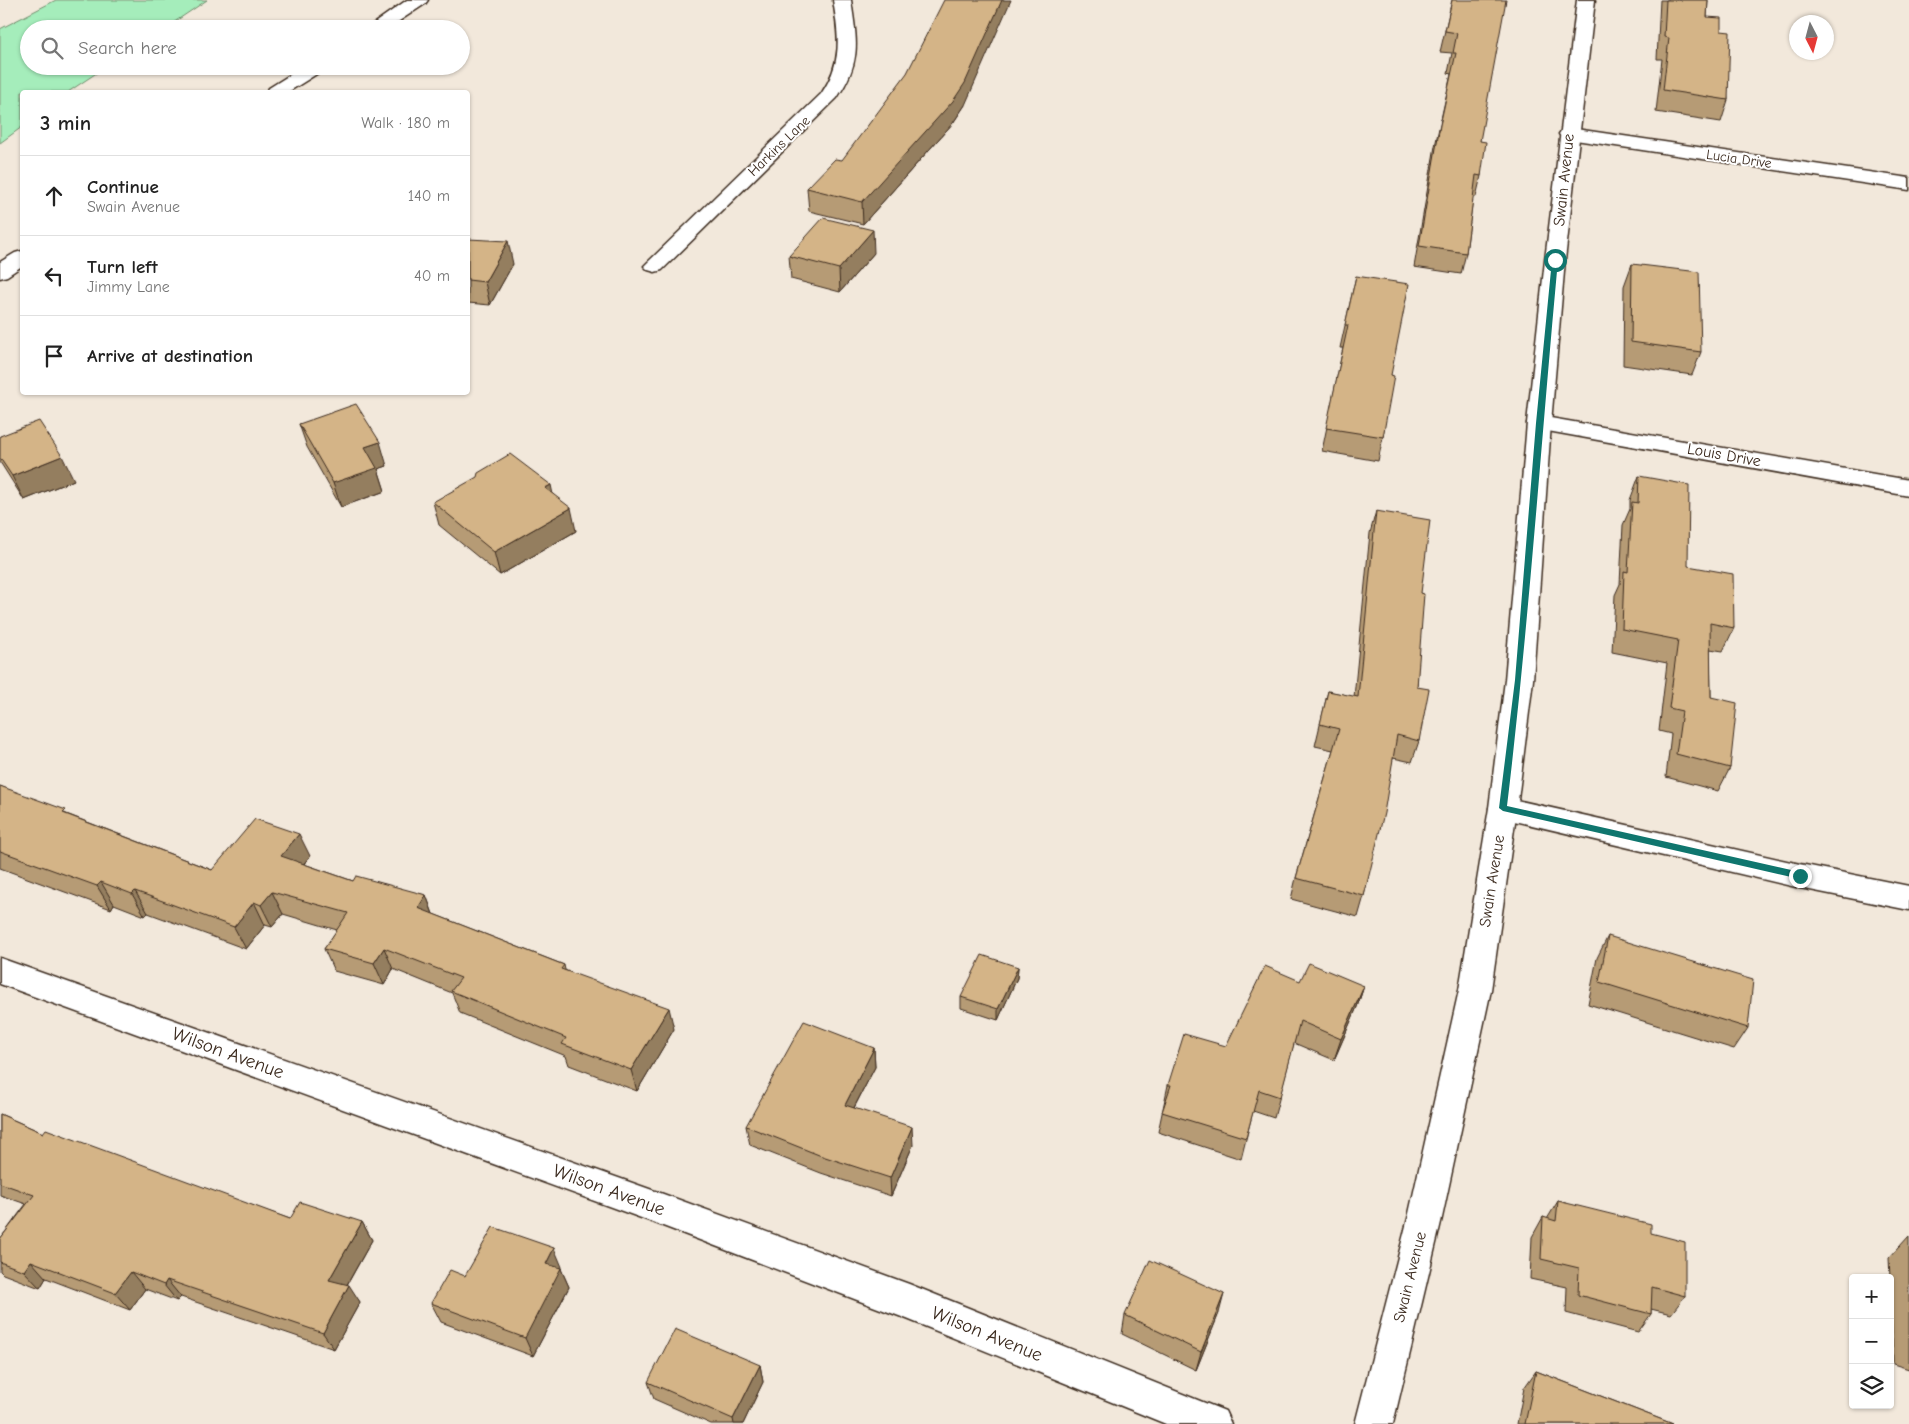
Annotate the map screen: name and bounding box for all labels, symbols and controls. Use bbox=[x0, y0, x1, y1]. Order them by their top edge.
north arrow bbox=[1789, 15, 1834, 60]
search box bbox=[20, 20, 470, 75]
icon: search bbox=[38, 34, 66, 62]
text: Search here bbox=[78, 37, 177, 59]
text: 3 min bbox=[40, 111, 91, 135]
street label: Harkins Lane bbox=[744, 112, 814, 180]
text: Walk · 180 m bbox=[361, 114, 450, 132]
street label: Swain Avenue bbox=[1550, 133, 1578, 227]
street label: Lucia Drive bbox=[1705, 146, 1773, 172]
text: Continue bbox=[87, 176, 159, 198]
icon: ahead bbox=[40, 182, 68, 210]
text: 140 m bbox=[408, 187, 450, 205]
text: Swain Avenue bbox=[87, 198, 180, 216]
route start bbox=[1544, 249, 1567, 272]
text: Turn left bbox=[87, 256, 158, 278]
icon: left bbox=[40, 262, 68, 290]
text: 40 m bbox=[414, 267, 450, 285]
text: Jimmy Lane bbox=[87, 278, 170, 296]
icon: arrive bbox=[40, 342, 68, 370]
text: Arrive at destination bbox=[87, 345, 253, 367]
street label: Louis Drive bbox=[1686, 440, 1762, 470]
street label: Swain Avenue bbox=[1476, 834, 1508, 928]
route end bbox=[1789, 865, 1812, 888]
street label: Wilson Avenue bbox=[169, 1023, 287, 1083]
street label: Wilson Avenue bbox=[550, 1160, 668, 1220]
street label: Swain Avenue bbox=[1390, 1230, 1430, 1324]
map controls bbox=[1849, 1274, 1894, 1409]
button: + bbox=[1849, 1274, 1894, 1319]
street label: Wilson Avenue bbox=[928, 1302, 1046, 1366]
button: − bbox=[1849, 1319, 1894, 1364]
button: layers bbox=[1849, 1364, 1894, 1409]

